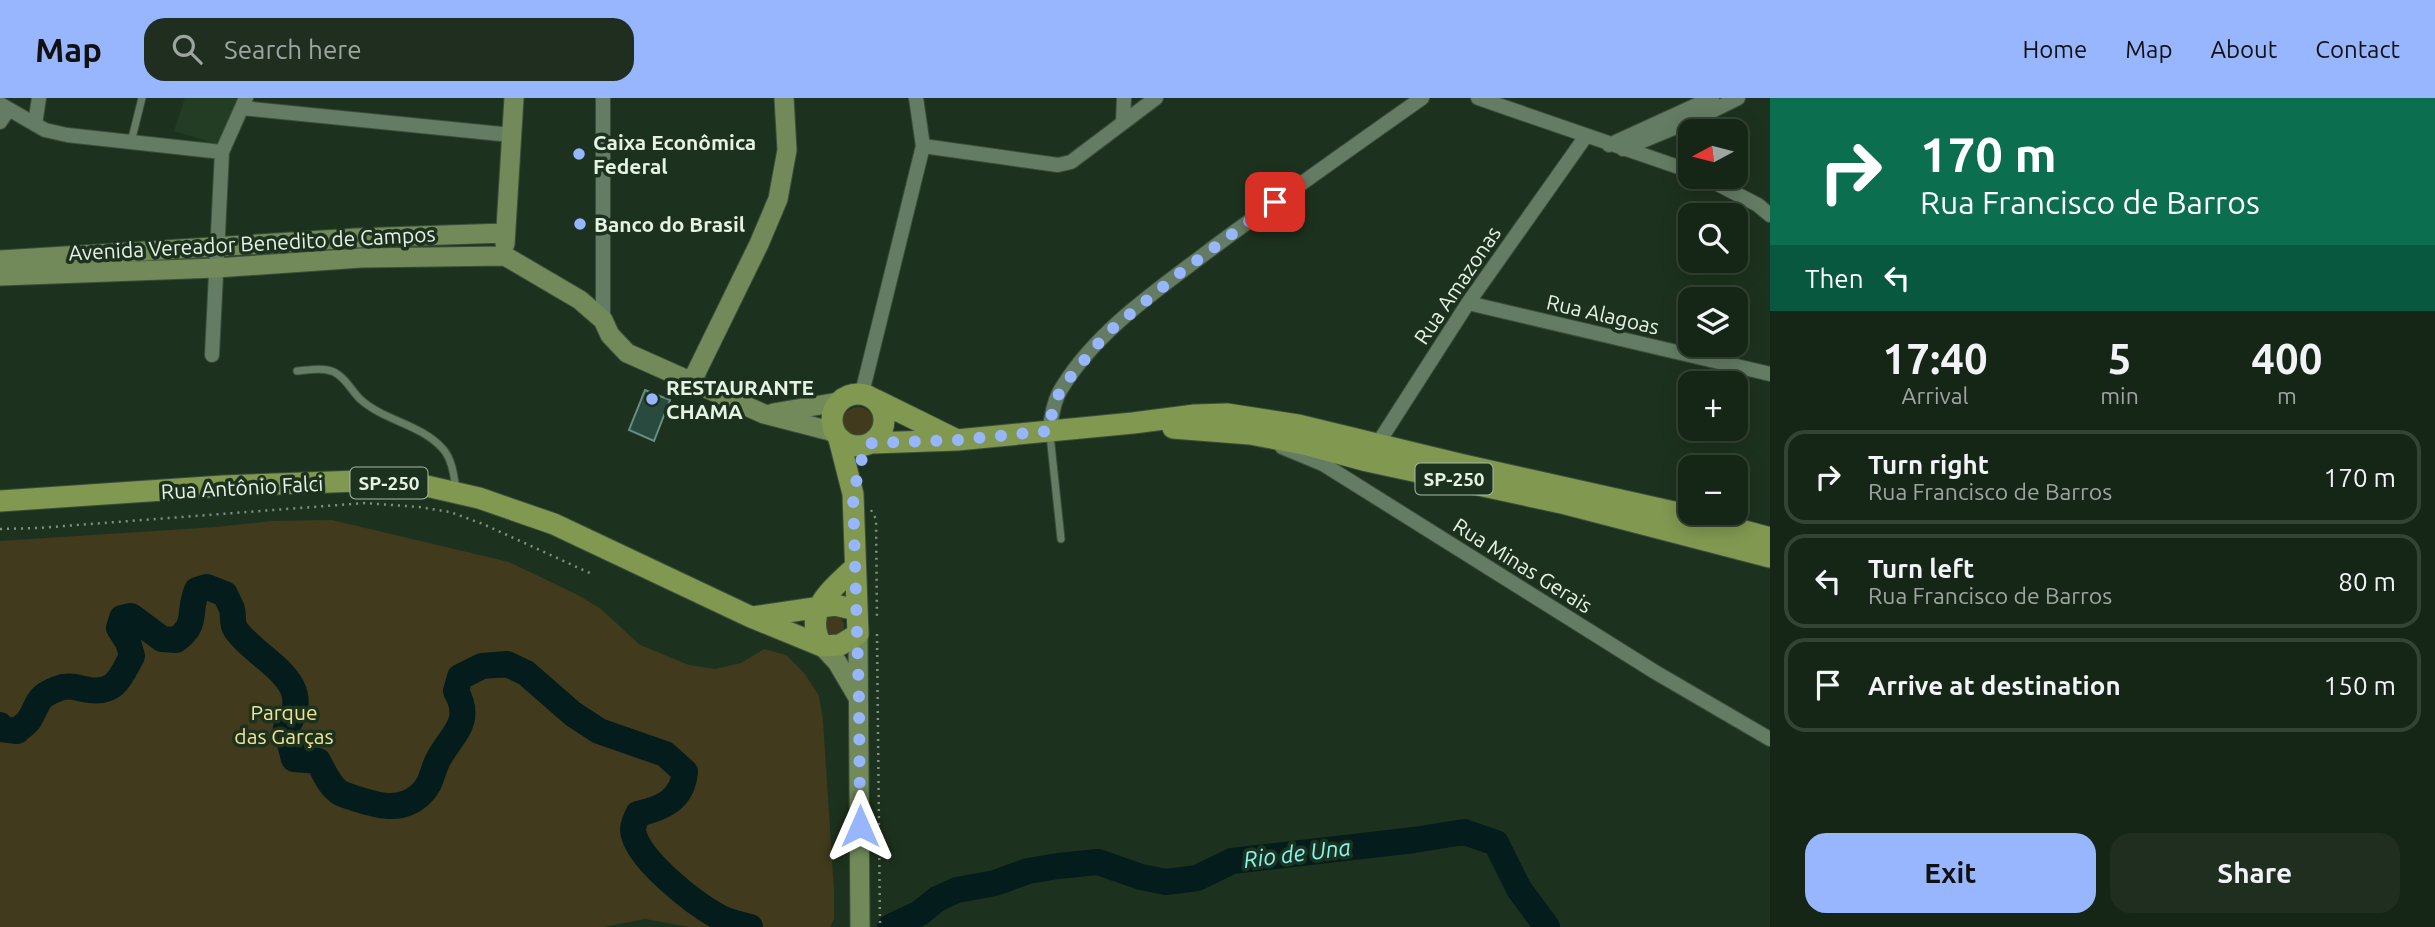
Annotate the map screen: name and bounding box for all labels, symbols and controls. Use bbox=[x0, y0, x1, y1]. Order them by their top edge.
search box bbox=[144, 18, 634, 81]
icon: search bbox=[168, 30, 206, 68]
text: Map bbox=[35, 31, 102, 68]
text: Search here bbox=[224, 35, 362, 64]
text: Home bbox=[2022, 36, 2087, 63]
text: Map bbox=[2125, 36, 2172, 63]
text: About bbox=[2210, 36, 2277, 63]
text: Contact bbox=[2315, 36, 2400, 63]
north arrow bbox=[1678, 119, 1748, 189]
map controls bbox=[1678, 119, 1748, 525]
icon: right bbox=[1805, 126, 1896, 217]
text: 170 m bbox=[1920, 126, 2057, 181]
place label: Caixa Econômica Federal bbox=[593, 130, 756, 178]
marker: Caixa Econômica Federal bbox=[571, 146, 587, 162]
pin bbox=[1245, 172, 1305, 232]
icon: arrive bbox=[1256, 183, 1294, 221]
text: Rua Francisco de Barros bbox=[1920, 184, 2260, 220]
button: search bbox=[1678, 203, 1748, 273]
place label: Banco do Brasil bbox=[594, 212, 745, 236]
marker: Banco do Brasil bbox=[572, 216, 588, 232]
street label: Avenida Vereador Benedito de Campos bbox=[68, 221, 436, 265]
street label: Rua Amazonas bbox=[1409, 222, 1505, 348]
icon: left bbox=[1878, 259, 1916, 297]
text: Then bbox=[1805, 264, 1864, 293]
button: layers bbox=[1678, 287, 1748, 357]
street label: Rua Alagoas bbox=[1544, 289, 1662, 339]
text: 17:40 bbox=[1883, 335, 1988, 382]
text: 5 bbox=[2108, 335, 2131, 382]
text: 400 bbox=[2251, 335, 2322, 382]
button: + bbox=[1678, 371, 1748, 441]
place label: RESTAURANTE CHAMA bbox=[666, 375, 814, 423]
text: Arrival bbox=[1902, 383, 1969, 408]
text: min bbox=[2100, 383, 2139, 408]
text: m bbox=[2277, 383, 2297, 408]
marker: RESTAURANTE CHAMA bbox=[644, 391, 660, 407]
text: Turn right bbox=[1868, 450, 1989, 479]
button: − bbox=[1678, 455, 1748, 525]
icon: right bbox=[1809, 458, 1847, 496]
text: 170 m bbox=[2324, 463, 2396, 492]
road number: SP-250 bbox=[1416, 464, 1492, 494]
road number: SP-250 bbox=[350, 468, 428, 498]
street label: Rua Antônio Falci bbox=[160, 471, 324, 503]
text: Rua Francisco de Barros bbox=[1868, 479, 2112, 504]
street label: Rua Minas Gerais bbox=[1449, 513, 1597, 617]
text: Turn left bbox=[1868, 554, 1974, 583]
icon: left bbox=[1809, 562, 1847, 600]
text: 80 m bbox=[2338, 567, 2396, 596]
text: Rua Francisco de Barros bbox=[1868, 583, 2112, 608]
icon: arrive bbox=[1809, 666, 1847, 704]
text: Arrive at destination bbox=[1868, 671, 2121, 700]
text: 150 m bbox=[2324, 671, 2396, 700]
park label: Parque das Garças bbox=[234, 700, 334, 748]
position arrow bbox=[823, 789, 897, 863]
button: Exit bbox=[1805, 833, 2096, 913]
button: Share bbox=[2110, 833, 2400, 913]
water label: Rio de Una bbox=[1242, 834, 1352, 872]

